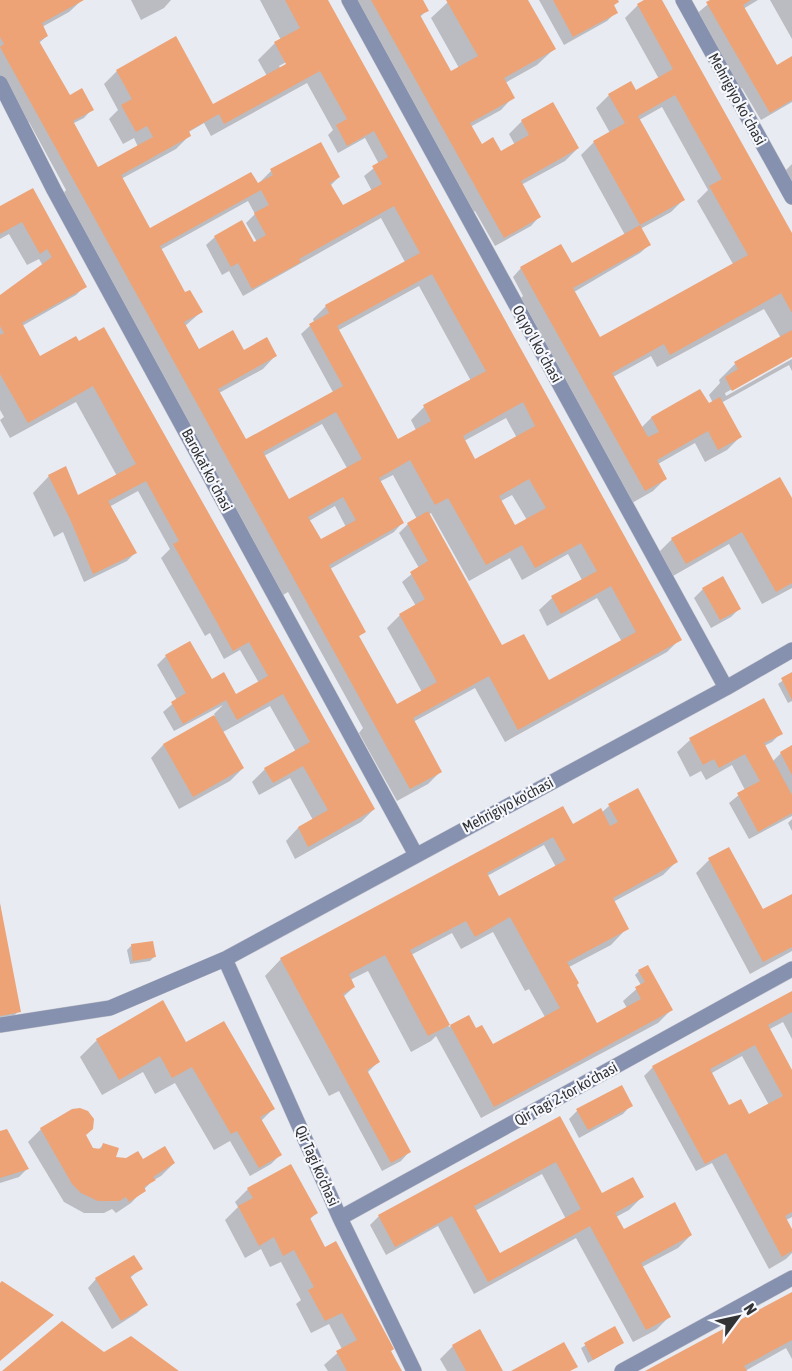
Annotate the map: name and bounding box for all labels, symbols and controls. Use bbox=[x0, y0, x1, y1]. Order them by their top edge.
street label: Mehrigiyo koʻchasi bbox=[705, 50, 770, 148]
street label: Oq yoʻl koʻchasi bbox=[509, 302, 566, 385]
street label: Barokat koʻchasi bbox=[179, 426, 236, 514]
street label: Mehrigiyo ko'chasi bbox=[460, 774, 556, 836]
street label: Qir Tagi 2-tor koʼchasi bbox=[511, 1058, 620, 1129]
street label: Qir Tagi ko'chasi bbox=[292, 1123, 343, 1209]
north arrow bbox=[708, 1287, 768, 1347]
text: N bbox=[740, 1300, 761, 1318]

